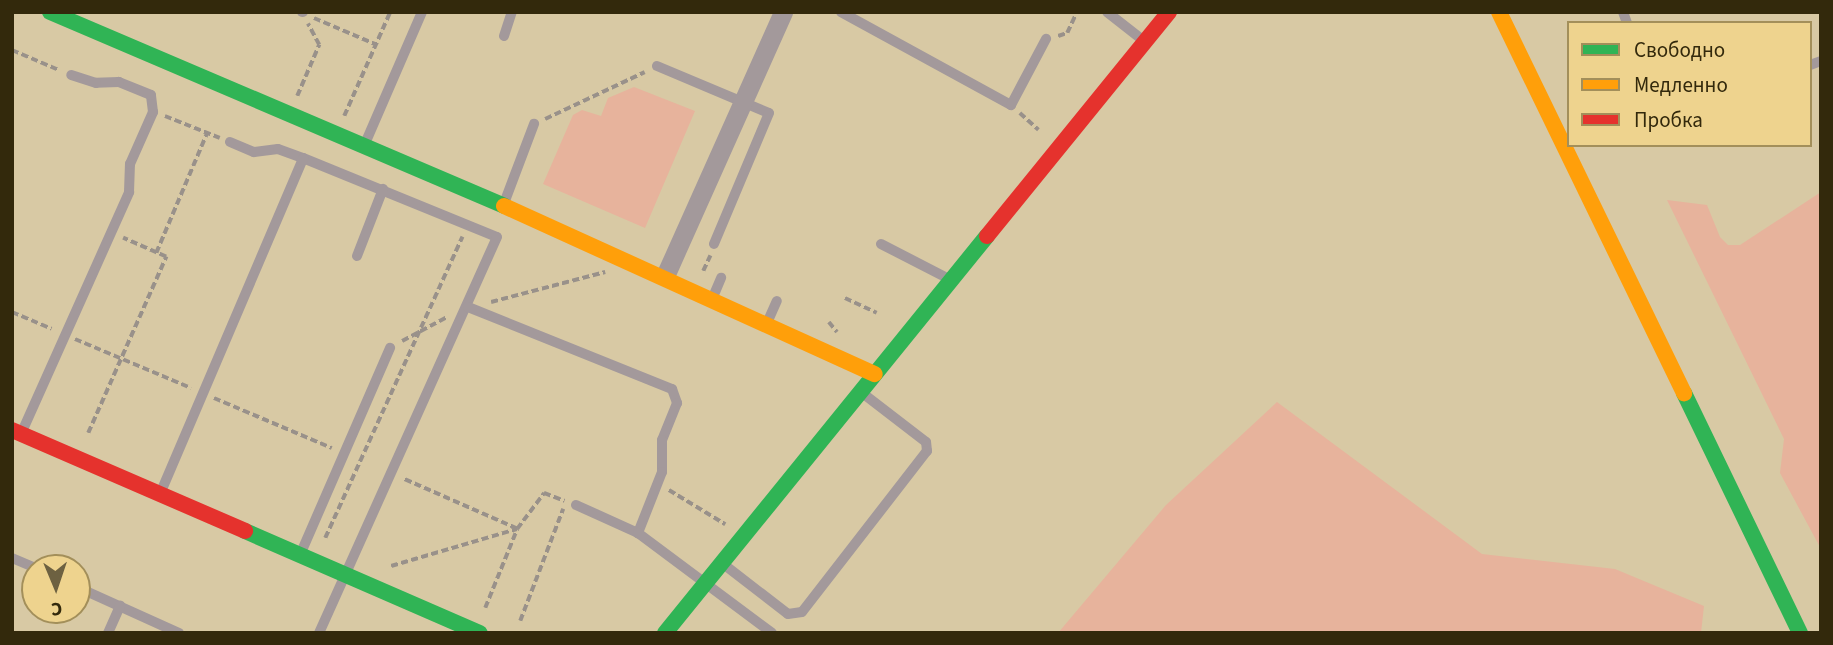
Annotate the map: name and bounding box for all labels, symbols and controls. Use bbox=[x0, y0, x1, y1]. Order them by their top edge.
legend bbox=[1567, 21, 1812, 147]
text: Свободно bbox=[1634, 35, 1725, 65]
text: Медленно bbox=[1634, 70, 1728, 100]
text: Пробка bbox=[1634, 105, 1703, 135]
north arrow bbox=[21, 554, 91, 624]
text: С bbox=[51, 595, 63, 622]

